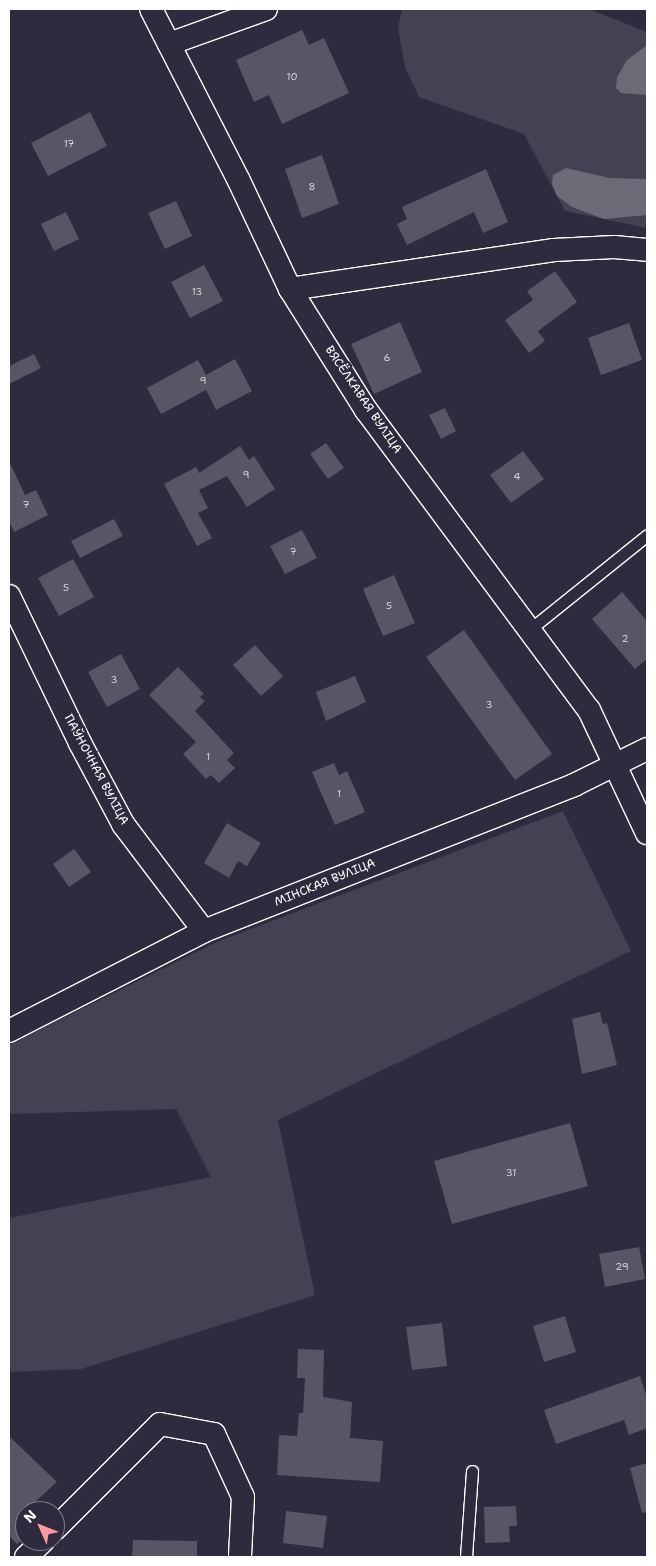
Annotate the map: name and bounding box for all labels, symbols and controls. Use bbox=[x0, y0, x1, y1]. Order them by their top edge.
house number: 10 bbox=[287, 71, 297, 83]
house number: 17 bbox=[64, 138, 74, 150]
house number: 8 bbox=[309, 181, 315, 193]
house number: 13 bbox=[192, 286, 202, 298]
street label: ВЯСЁЛКАВАЯ ВУЛІЦА bbox=[322, 344, 404, 456]
house number: 6 bbox=[384, 352, 390, 364]
house number: 9 bbox=[200, 375, 206, 387]
house number: 9 bbox=[243, 469, 249, 481]
house number: 4 bbox=[514, 471, 520, 483]
house number: 7 bbox=[23, 499, 29, 511]
house number: 7 bbox=[290, 546, 296, 558]
house number: 5 bbox=[63, 582, 69, 594]
house number: 5 bbox=[386, 600, 392, 612]
house number: 2 bbox=[622, 633, 628, 645]
house number: 3 bbox=[111, 674, 117, 686]
house number: 3 bbox=[486, 699, 492, 711]
street label: ПАЎНОЧНАЯ ВУЛІЦА bbox=[61, 712, 131, 828]
house number: 1 bbox=[206, 751, 210, 763]
house number: 1 bbox=[337, 788, 341, 800]
street label: МІНСКАЯ ВУЛІЦА bbox=[272, 856, 378, 910]
house number: 31 bbox=[506, 1167, 516, 1179]
house number: 29 bbox=[615, 1261, 629, 1273]
north arrow bbox=[15, 1501, 65, 1551]
text: N bbox=[20, 1506, 40, 1527]

